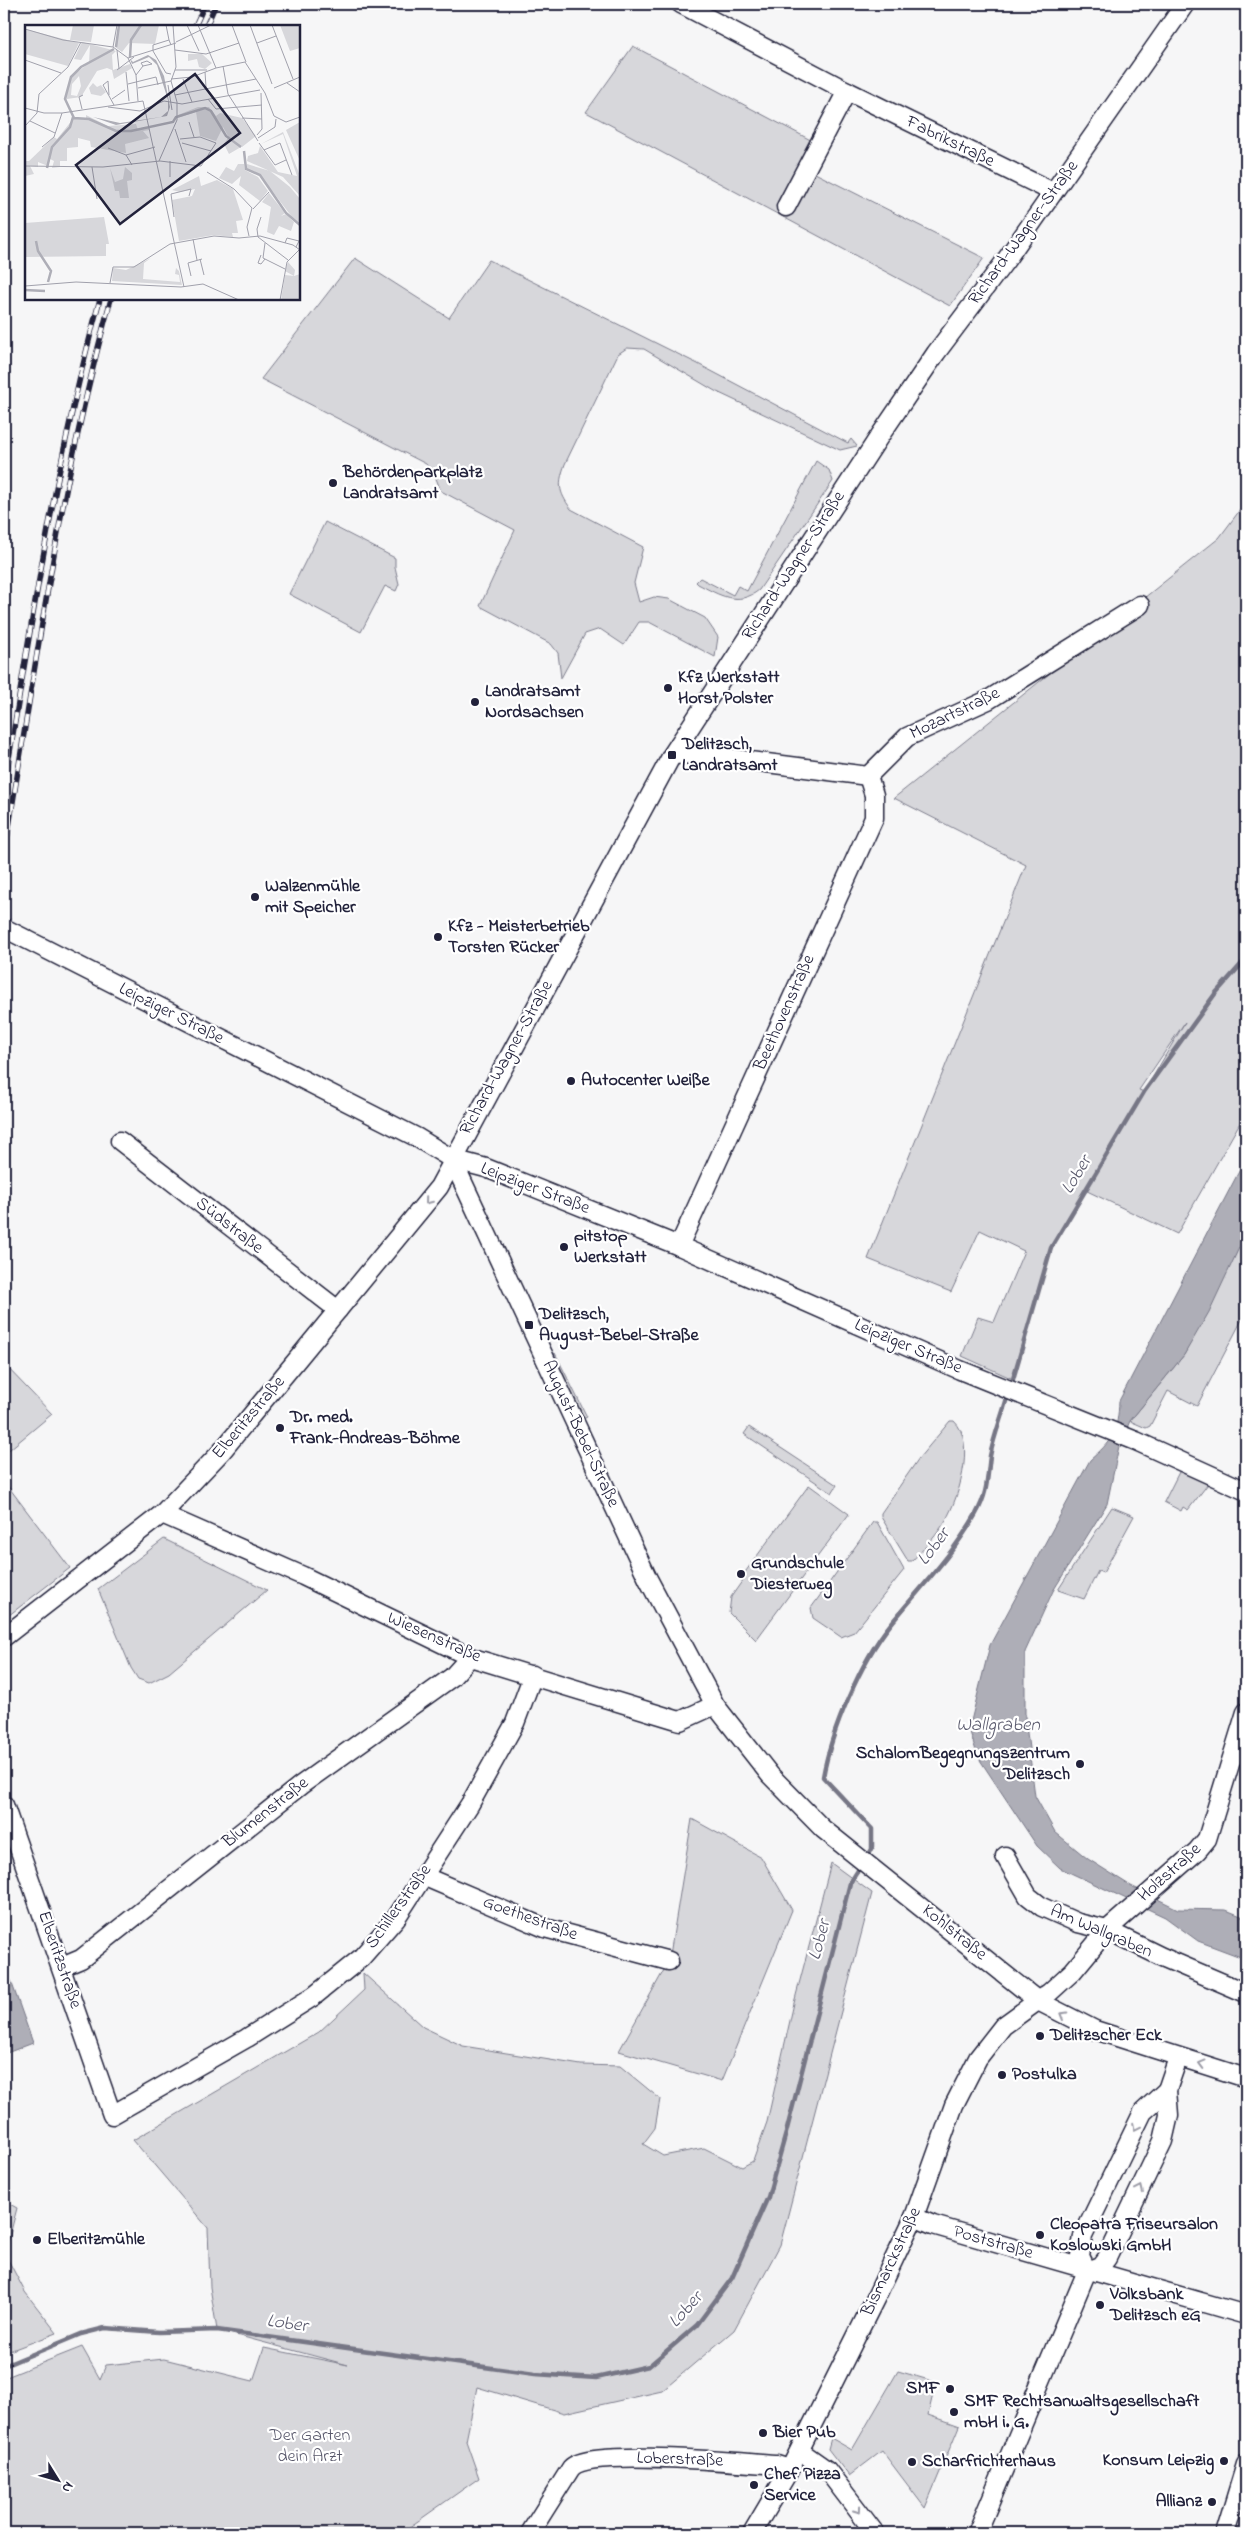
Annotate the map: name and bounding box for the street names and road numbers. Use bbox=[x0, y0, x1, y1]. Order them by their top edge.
street label: Fabrikstraße bbox=[900, 109, 999, 175]
street label: Richard-Wagner-Straße bbox=[963, 154, 1087, 311]
street label: Richard-Wagner-Straße bbox=[736, 485, 853, 646]
street label: Mozartstraße bbox=[906, 681, 1005, 747]
street label: Beethovenstraße bbox=[747, 950, 823, 1076]
street label: Richard-Wagner-Straße bbox=[454, 975, 562, 1141]
street label: Leipziger Straße bbox=[113, 976, 229, 1053]
street label: Leipziger Straße bbox=[476, 1156, 594, 1223]
street label: Südstraße bbox=[190, 1191, 269, 1261]
street label: Leipziger Straße bbox=[850, 1313, 967, 1383]
street label: August-Bebel-Straße bbox=[534, 1356, 626, 1513]
street label: Elberitzstraße bbox=[206, 1370, 292, 1465]
street label: Wiesenstraße bbox=[383, 1606, 486, 1671]
street label: Blumenstraße bbox=[217, 1770, 315, 1856]
street label: Holzstraße bbox=[1132, 1837, 1208, 1909]
street label: Schillerstraße bbox=[359, 1859, 439, 1955]
street label: Goethestraße bbox=[479, 1890, 582, 1949]
street label: Kohlstraße bbox=[916, 1899, 993, 1968]
street label: Am Wallgraben bbox=[1045, 1899, 1156, 1966]
street label: Elberitzstraße bbox=[30, 1908, 88, 2013]
street label: Bismarckstraße bbox=[855, 2202, 929, 2322]
street label: Poststraße bbox=[950, 2219, 1037, 2267]
street label: Loberstraße bbox=[636, 2445, 725, 2475]

